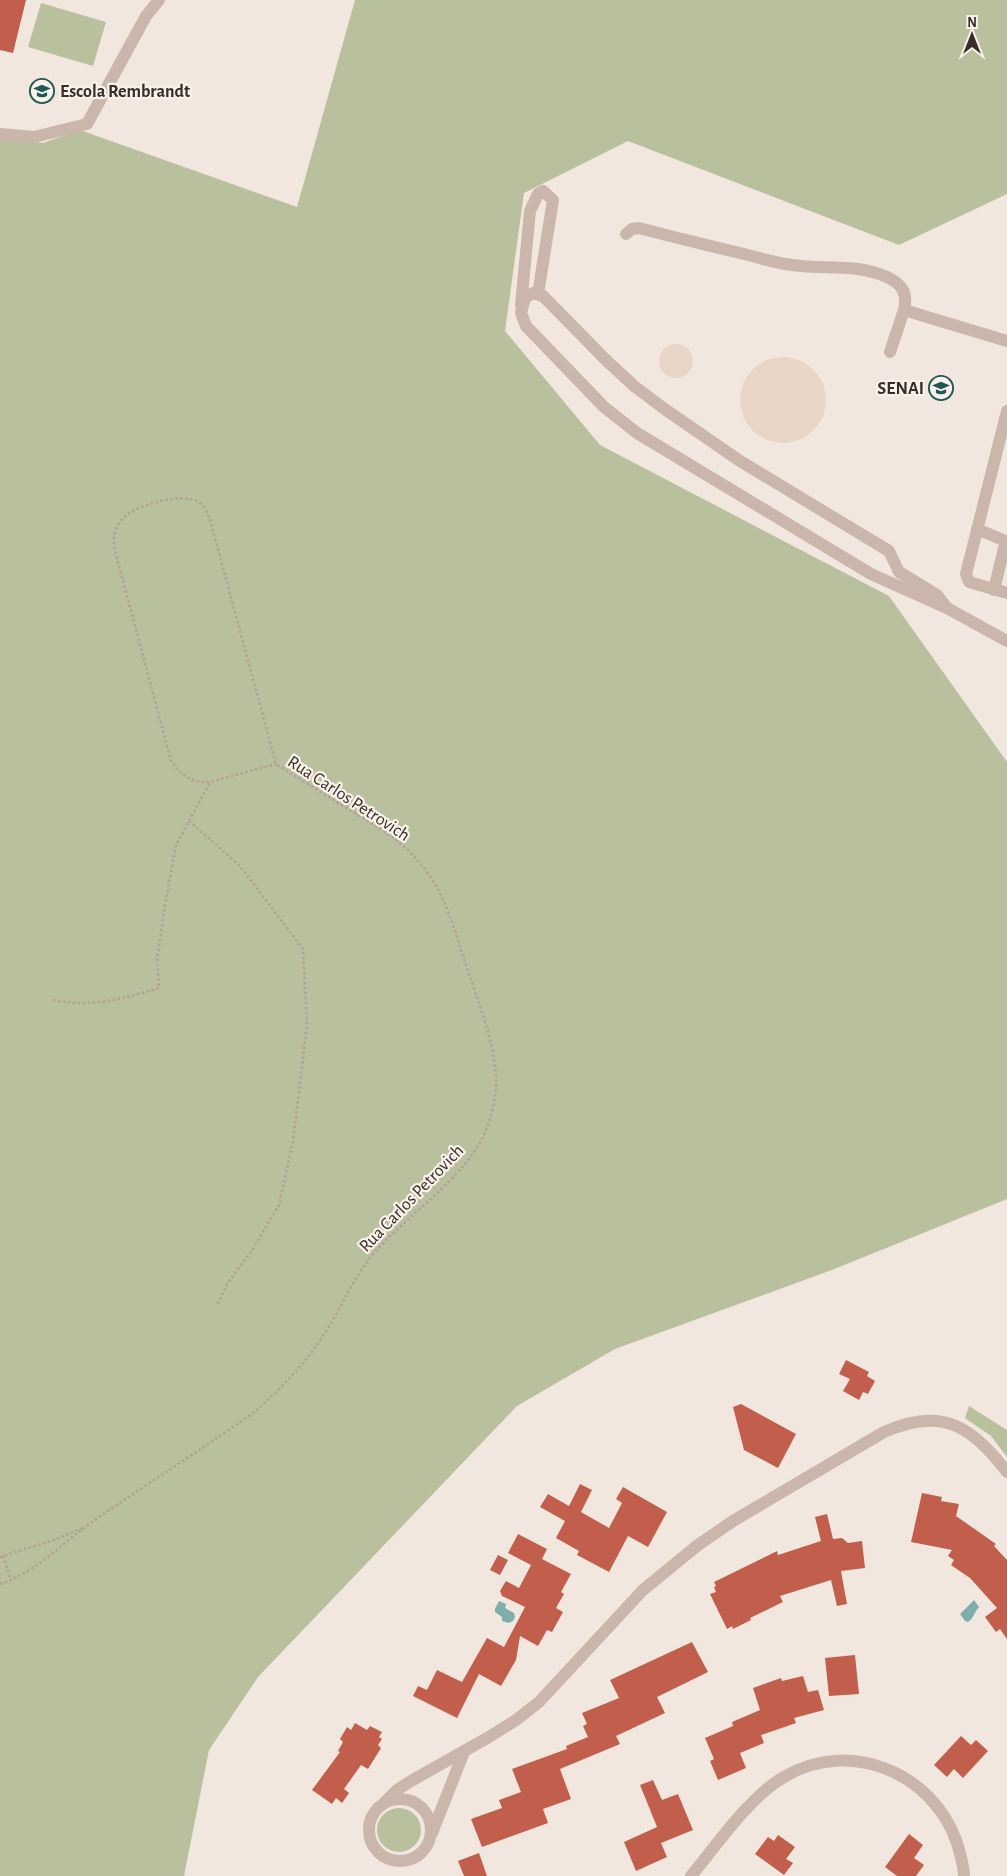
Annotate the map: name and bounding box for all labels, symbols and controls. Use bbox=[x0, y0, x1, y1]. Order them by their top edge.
north arrow bbox=[947, 10, 997, 60]
text: N bbox=[967, 16, 977, 30]
school or university icon: Escola Rembrandt bbox=[29, 78, 55, 104]
place label: Escola Rembrandt bbox=[60, 83, 190, 101]
school or university icon: SENAI bbox=[928, 375, 954, 401]
place label: SENAI bbox=[877, 380, 924, 398]
street label: Rua Carlos Petrovich bbox=[284, 753, 413, 845]
street label: Rua Carlos Petrovich bbox=[356, 1142, 467, 1256]

